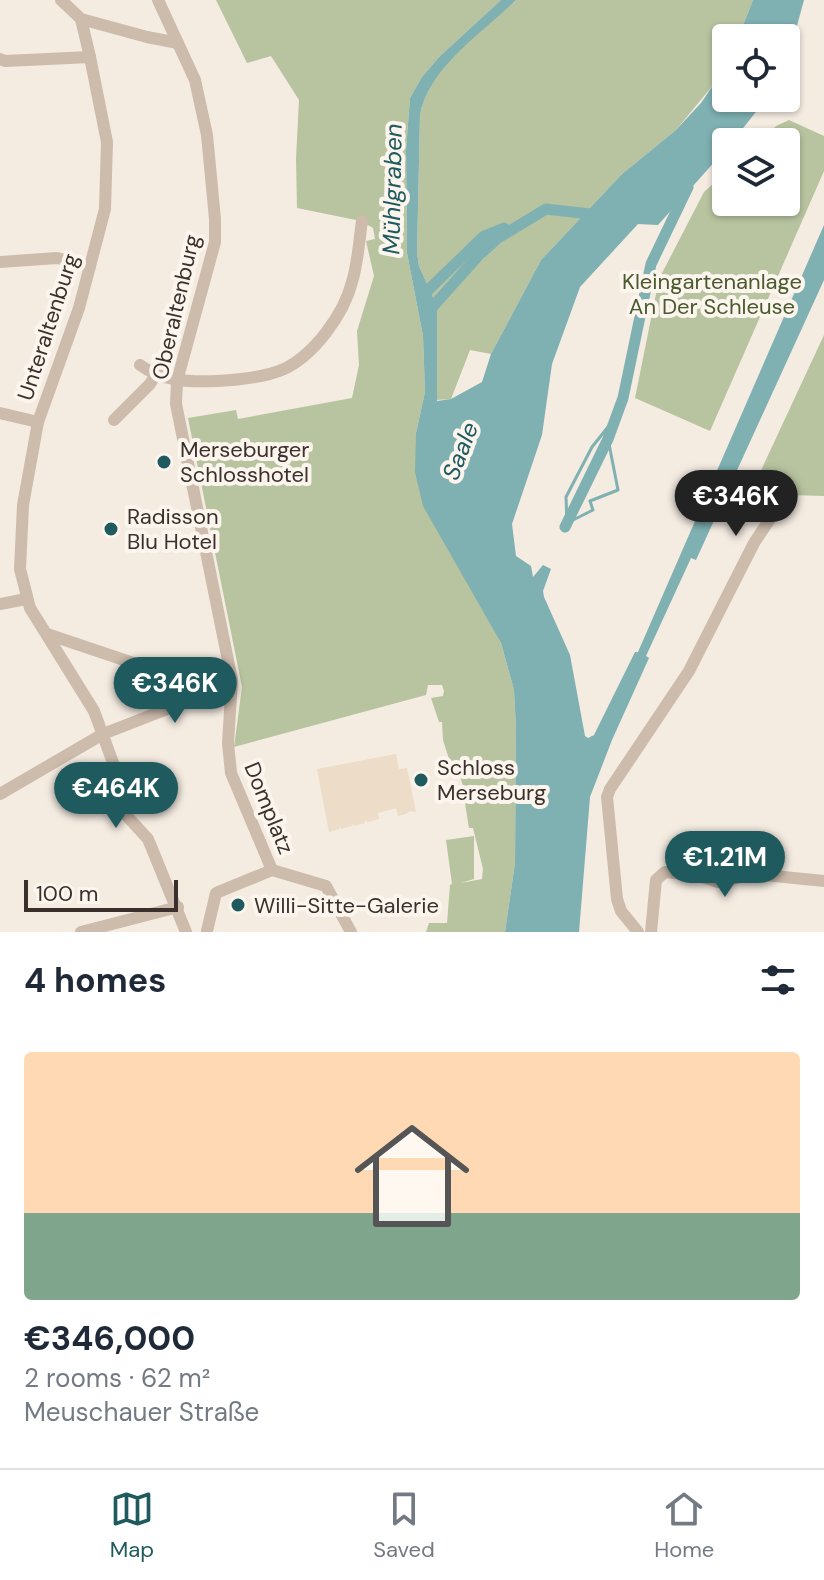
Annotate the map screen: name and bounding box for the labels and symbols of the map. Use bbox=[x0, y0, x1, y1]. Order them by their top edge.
water label: Mühlgraben bbox=[375, 123, 409, 255]
street label: Oberaltenburg bbox=[145, 231, 207, 383]
street label: Unteraltenburg bbox=[11, 250, 85, 404]
park label: Kleingartenanlage An Der Schleuse bbox=[622, 267, 802, 321]
water label: Saale bbox=[435, 418, 485, 484]
place label: Merseburger Schlosshotel bbox=[180, 435, 309, 489]
marker: Merseburger Schlosshotel bbox=[155, 453, 173, 471]
pin: €346K bbox=[680, 470, 792, 538]
place label: Radisson Blu Hotel bbox=[127, 502, 219, 556]
marker: Radisson Blu Hotel bbox=[102, 520, 120, 538]
pin: €346K bbox=[119, 657, 231, 725]
place label: Schloss Merseburg bbox=[437, 753, 546, 807]
street label: Domplatz bbox=[237, 758, 301, 858]
pin: €464K bbox=[60, 762, 172, 830]
marker: Schloss Merseburg bbox=[412, 771, 430, 789]
pin: €1.21M bbox=[660, 831, 790, 899]
scale bar bbox=[24, 876, 178, 912]
place label: Willi-Sitte-Galerie bbox=[254, 891, 439, 920]
marker: Willi-Sitte-Galerie bbox=[229, 896, 247, 914]

